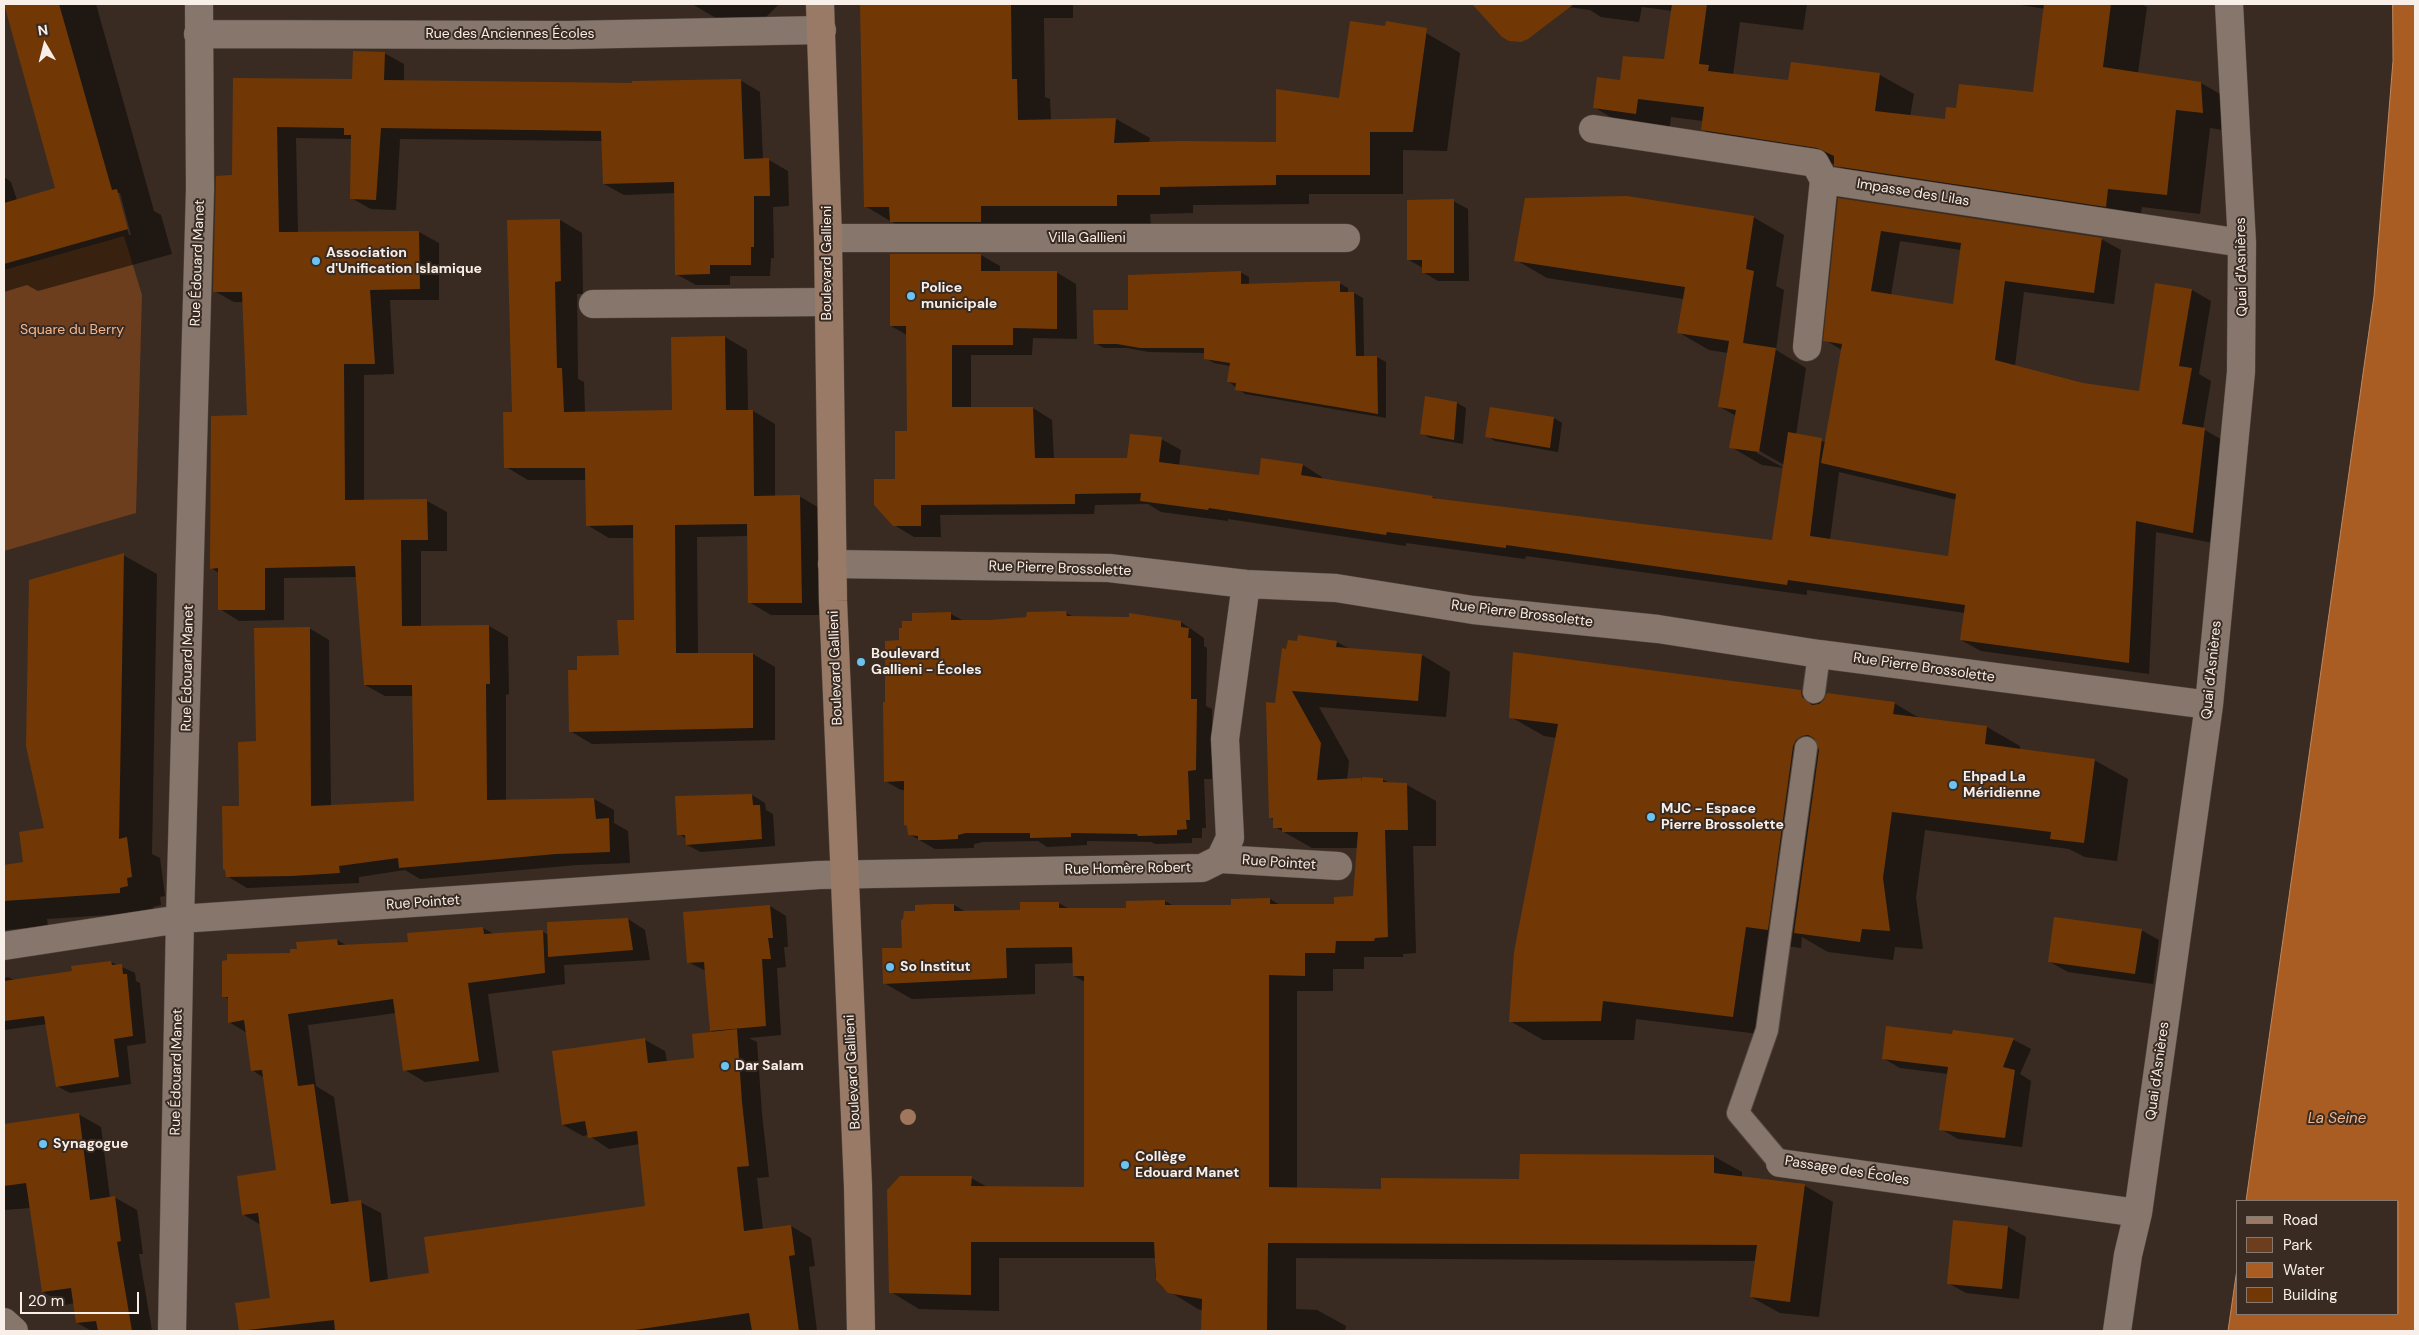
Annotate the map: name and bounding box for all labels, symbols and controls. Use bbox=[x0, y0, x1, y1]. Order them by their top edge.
north arrow bbox=[20, 20, 70, 70]
text: N bbox=[37, 21, 49, 40]
street label: Rue des Anciennes Écoles bbox=[425, 26, 595, 42]
street label: Impasse des Lilas bbox=[1855, 176, 1971, 210]
street label: Rue Édouard Manet bbox=[187, 199, 209, 327]
street label: Boulevard Gallieni bbox=[819, 206, 835, 320]
street label: Quai d'Asnières bbox=[2233, 217, 2251, 317]
street label: Villa Gallieni bbox=[1048, 230, 1126, 246]
place label: Association d'Unification Islamique bbox=[326, 245, 482, 278]
marker: Association d'Unification Islamique bbox=[310, 255, 322, 267]
place label: Police municipale bbox=[921, 280, 997, 312]
marker: Police municipale bbox=[905, 290, 917, 302]
park label: Square du Berry bbox=[20, 322, 124, 338]
street label: Rue Pierre Brossolette bbox=[988, 558, 1132, 580]
street label: Rue Pierre Brossolette bbox=[1450, 597, 1594, 631]
street label: Rue Édouard Manet bbox=[178, 605, 198, 731]
street label: Boulevard Gallieni bbox=[826, 610, 846, 726]
street label: Quai d'Asnières bbox=[2198, 620, 2226, 720]
place label: Boulevard Gallieni - Écoles bbox=[871, 646, 982, 679]
street label: Rue Pierre Brossolette bbox=[1852, 650, 1996, 686]
marker: Boulevard Gallieni - Écoles bbox=[855, 656, 867, 668]
place label: Ehpad La Méridienne bbox=[1963, 769, 2041, 802]
marker: Ehpad La Méridienne bbox=[1947, 779, 1959, 791]
place label: MJC - Espace Pierre Brossolette bbox=[1661, 801, 1784, 834]
marker: MJC - Espace Pierre Brossolette bbox=[1645, 811, 1657, 823]
street label: Rue Pointet bbox=[1242, 852, 1316, 874]
street label: Rue Homère Robert bbox=[1065, 859, 1191, 879]
street label: Rue Pointet bbox=[386, 892, 460, 914]
place label: So Institut bbox=[900, 959, 971, 975]
marker: So Institut bbox=[884, 961, 896, 973]
street label: Rue Édouard Manet bbox=[167, 1009, 187, 1135]
street label: Boulevard Gallieni bbox=[842, 1014, 864, 1130]
street label: Quai d'Asnières bbox=[2143, 1021, 2173, 1121]
place label: Dar Salam bbox=[735, 1058, 804, 1074]
marker: Dar Salam bbox=[719, 1060, 731, 1072]
water label: La Seine bbox=[2308, 1110, 2366, 1128]
place label: Synagogue bbox=[53, 1136, 128, 1152]
marker: Synagogue bbox=[37, 1138, 49, 1150]
place label: Collège Edouard Manet bbox=[1135, 1149, 1239, 1182]
street label: Passage des Écoles bbox=[1783, 1153, 1911, 1189]
marker: Collège Edouard Manet bbox=[1119, 1159, 1131, 1171]
legend bbox=[2236, 1200, 2399, 1315]
text: Road bbox=[2283, 1210, 2318, 1230]
text: Park bbox=[2283, 1235, 2313, 1255]
text: Water bbox=[2283, 1260, 2324, 1280]
scale bar bbox=[22, 1282, 141, 1314]
text: Building bbox=[2283, 1285, 2338, 1305]
text: 20 m bbox=[28, 1291, 64, 1311]

